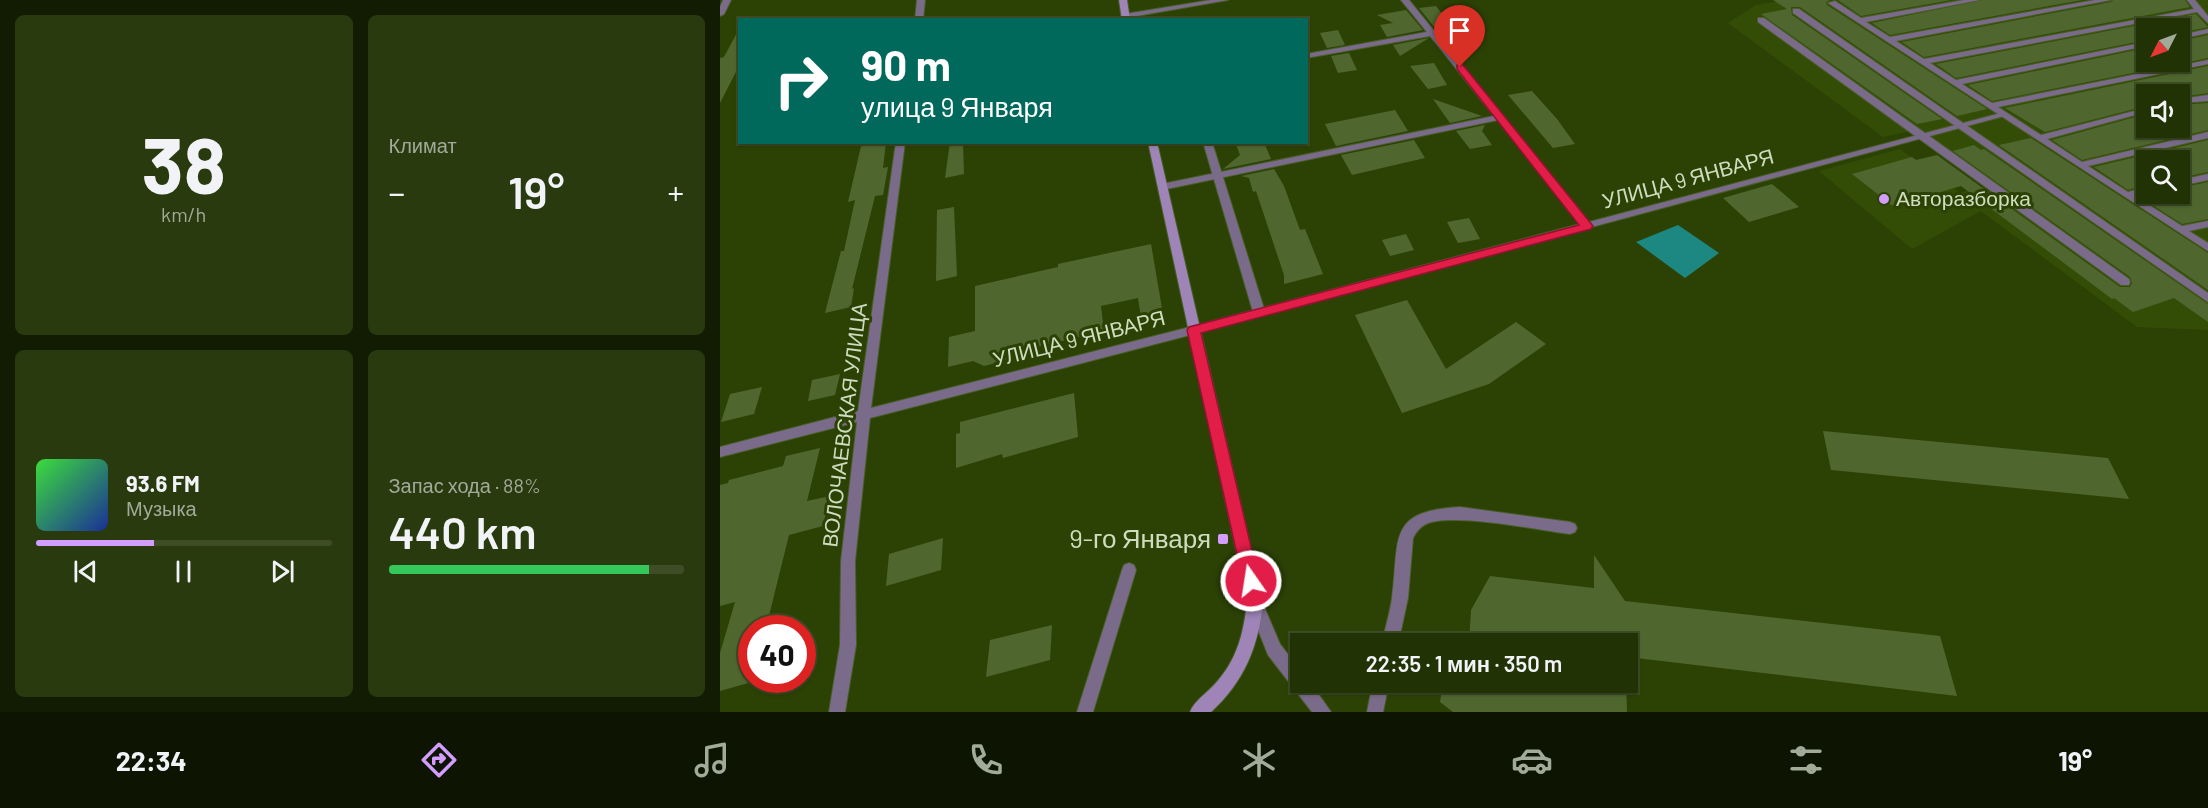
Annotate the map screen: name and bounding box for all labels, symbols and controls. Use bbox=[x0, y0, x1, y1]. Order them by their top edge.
pin bbox=[1434, 5, 1485, 67]
icon: arrive bbox=[1443, 14, 1476, 47]
north arrow bbox=[2136, 18, 2190, 72]
map controls bbox=[2136, 18, 2190, 204]
text: 90 m bbox=[861, 39, 951, 89]
icon: right bbox=[762, 42, 840, 120]
button: sound bbox=[2136, 84, 2190, 138]
text: улица 9 Января bbox=[861, 90, 1053, 122]
text: 38 bbox=[142, 116, 226, 210]
text: Климат bbox=[389, 133, 457, 157]
street label: УЛИЦА 9 ЯНВАРЯ bbox=[1599, 143, 1776, 213]
button: search bbox=[2136, 150, 2190, 204]
text: 19° bbox=[508, 164, 565, 218]
text: − bbox=[389, 172, 405, 212]
text: + bbox=[668, 172, 684, 212]
place label: Авторазборка bbox=[1896, 185, 2031, 210]
marker: Авторазборка bbox=[1877, 192, 1891, 206]
text: km/h bbox=[161, 202, 206, 226]
street label: ВОЛОЧАЕВСКАЯ УЛИЦА bbox=[816, 301, 871, 549]
street label: УЛИЦА 9 ЯНВАРЯ bbox=[990, 304, 1167, 371]
text: 93.6 FM bbox=[126, 470, 200, 496]
text: Запас хода · 88% bbox=[389, 473, 541, 497]
text: Музыка bbox=[126, 496, 197, 520]
text: 440 km bbox=[389, 504, 537, 558]
place label: 9-го Января bbox=[1069, 522, 1211, 553]
marker: 9-го Января bbox=[1216, 532, 1230, 546]
position arrow bbox=[1219, 549, 1283, 613]
icon: previous bbox=[69, 555, 102, 588]
icon: pause bbox=[167, 555, 200, 588]
icon: next bbox=[266, 555, 299, 588]
speed limit sign: 40 bbox=[738, 615, 816, 693]
text: 22:35 · 1 мин · 350 m bbox=[1366, 650, 1562, 676]
icon: directions bbox=[418, 739, 460, 781]
icon: music bbox=[691, 739, 733, 781]
icon: phone bbox=[965, 739, 1007, 781]
icon: climate bbox=[1238, 739, 1280, 781]
icon: car bbox=[1511, 739, 1553, 781]
icon: filters bbox=[1785, 739, 1827, 781]
text: 22:34 bbox=[116, 744, 187, 776]
text: 19° bbox=[2058, 744, 2092, 776]

